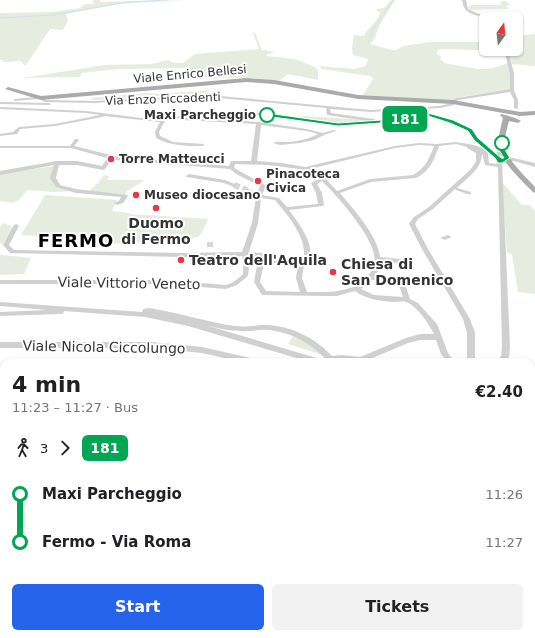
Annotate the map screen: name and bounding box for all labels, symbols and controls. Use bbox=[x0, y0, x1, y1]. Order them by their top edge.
north arrow bbox=[479, 12, 523, 56]
map controls bbox=[479, 12, 523, 56]
street label: Viale Enrico Bellesi bbox=[133, 62, 247, 86]
street label: Via Enzo Ficcadenti bbox=[105, 90, 221, 108]
line badge: 181 bbox=[382, 106, 428, 132]
marker: Maxi Parcheggio bbox=[259, 107, 275, 123]
place label: Maxi Parcheggio bbox=[144, 108, 256, 122]
text: 181 bbox=[390, 111, 420, 127]
unlabelled marker bbox=[494, 135, 510, 151]
place label: Torre Matteucci bbox=[119, 152, 225, 166]
marker: Torre Matteucci bbox=[106, 154, 116, 164]
place label: Pinacoteca Civica bbox=[266, 167, 340, 195]
marker: Pinacoteca Civica bbox=[253, 176, 263, 186]
place label: Museo diocesano bbox=[144, 188, 260, 202]
marker: Museo diocesano bbox=[131, 190, 141, 200]
marker: Duomo di Fermo bbox=[151, 203, 161, 213]
place label: Duomo di Fermo bbox=[121, 215, 191, 247]
district label: FERMO bbox=[38, 230, 114, 251]
place label: Teatro dell'Aquila bbox=[189, 252, 327, 268]
marker: Teatro dell'Aquila bbox=[176, 255, 186, 265]
place label: Chiesa di San Domenico bbox=[341, 256, 454, 288]
marker: Chiesa di San Domenico bbox=[328, 267, 338, 277]
street label: Viale Vittorio Veneto bbox=[58, 274, 200, 292]
street label: Viale Nicola Ciccolungo bbox=[22, 338, 186, 356]
text: 4 min bbox=[12, 372, 81, 397]
text: €2.40 bbox=[476, 383, 523, 401]
text: 11:23 – 11:27 · Bus bbox=[12, 400, 138, 415]
icon: walk bbox=[12, 437, 34, 459]
icon: forward bbox=[54, 437, 76, 459]
text: 181 bbox=[90, 440, 120, 456]
text: 3 bbox=[40, 441, 48, 456]
text: Maxi Parcheggio bbox=[42, 485, 182, 503]
text: 11:26 bbox=[486, 487, 523, 502]
text: Fermo - Via Roma bbox=[42, 533, 191, 551]
text: 11:27 bbox=[486, 535, 523, 550]
button: Start bbox=[12, 584, 264, 630]
button: Tickets bbox=[272, 584, 523, 630]

